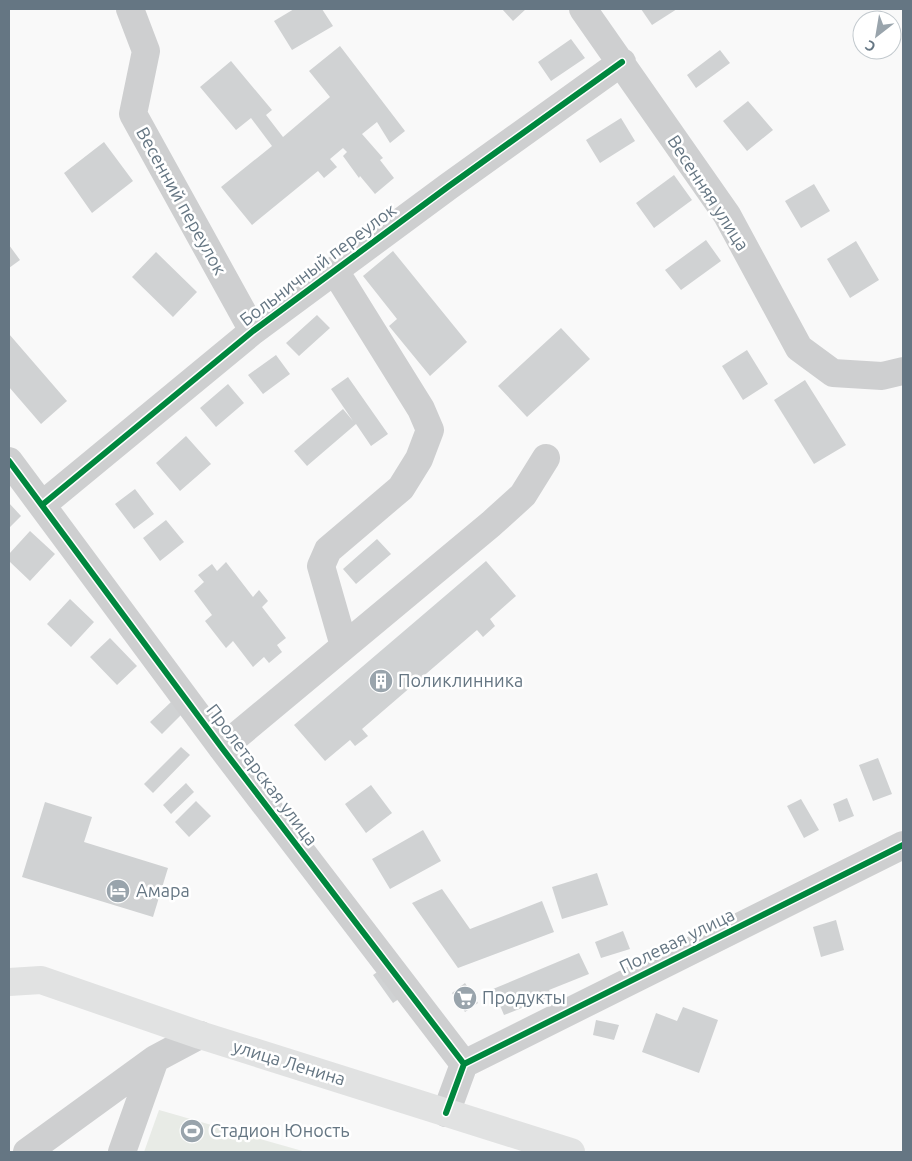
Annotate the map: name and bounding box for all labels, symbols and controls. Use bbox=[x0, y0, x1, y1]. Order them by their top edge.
north arrow bbox=[852, 10, 902, 60]
text: С bbox=[862, 37, 878, 55]
street label: Весенний переулок bbox=[133, 123, 231, 278]
street label: Весенняя улица bbox=[664, 131, 754, 254]
street label: Больничный переулок bbox=[235, 199, 399, 329]
building icon: Поликлинника bbox=[368, 668, 394, 694]
place label: Поликлинника bbox=[398, 670, 523, 690]
street label: Пролетарская улица bbox=[203, 700, 322, 849]
hotel icon: Амара bbox=[105, 878, 131, 904]
place label: Амара bbox=[136, 880, 190, 900]
street label: Полевая улица bbox=[616, 904, 737, 977]
supermarket icon: Продукты bbox=[452, 985, 478, 1011]
place label: Продукты bbox=[482, 987, 566, 1007]
street label: улица Ленина bbox=[231, 1035, 348, 1089]
sports icon: Стадион Юность bbox=[179, 1118, 205, 1144]
place label: Стадион Юность bbox=[210, 1120, 350, 1140]

